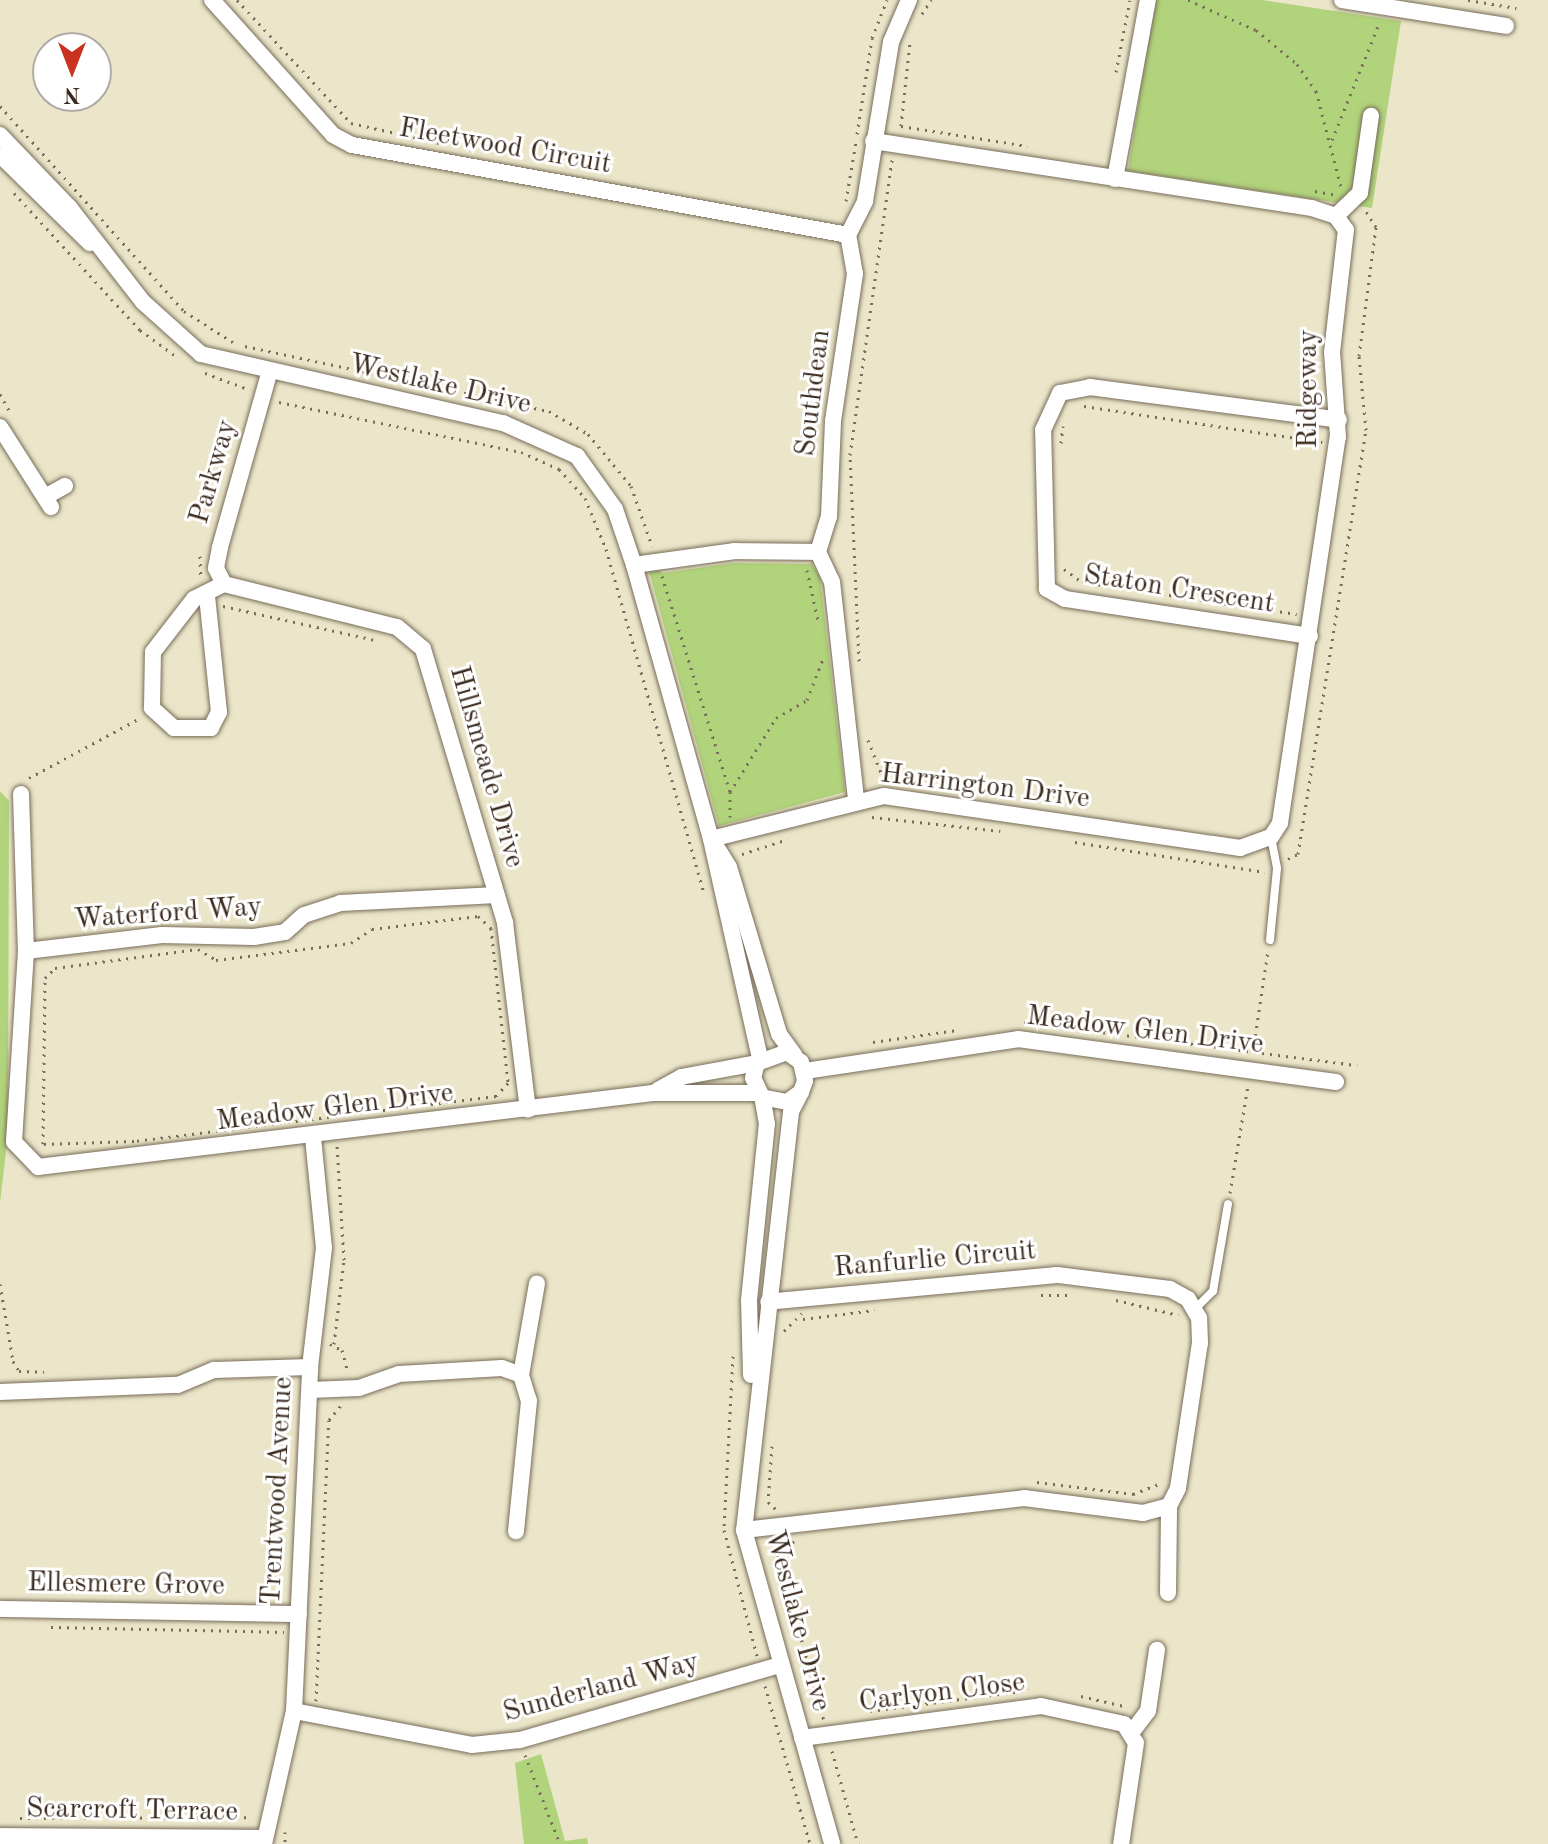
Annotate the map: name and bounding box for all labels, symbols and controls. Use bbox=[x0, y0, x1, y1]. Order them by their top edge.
north arrow bbox=[32, 32, 112, 112]
text: N bbox=[64, 83, 80, 105]
street label: Fleetwood Circuit bbox=[396, 112, 614, 182]
street label: Southdean bbox=[790, 328, 838, 458]
street label: Ridgeway bbox=[1292, 329, 1326, 449]
street label: Westlake Drive bbox=[346, 348, 534, 422]
street label: Parkway bbox=[183, 416, 245, 528]
street label: Staton Crescent bbox=[1081, 558, 1277, 622]
street label: Hillsmeade Drive bbox=[441, 662, 531, 872]
street label: Harrington Drive bbox=[878, 757, 1092, 817]
street label: Waterford Way bbox=[73, 891, 263, 937]
street label: Meadow Glen Drive bbox=[1025, 1000, 1265, 1062]
street label: Meadow Glen Drive bbox=[215, 1077, 455, 1139]
street label: Ranfurlie Circuit bbox=[833, 1234, 1037, 1286]
street label: Trentwood Avenue bbox=[255, 1376, 301, 1606]
street label: Westlake Drive bbox=[757, 1527, 837, 1715]
street label: Ellesmere Grove bbox=[27, 1566, 225, 1604]
street label: Sunderland Way bbox=[499, 1646, 703, 1730]
street label: Carlyon Close bbox=[857, 1666, 1027, 1720]
street label: Scarcroft Terrace bbox=[26, 1792, 238, 1830]

